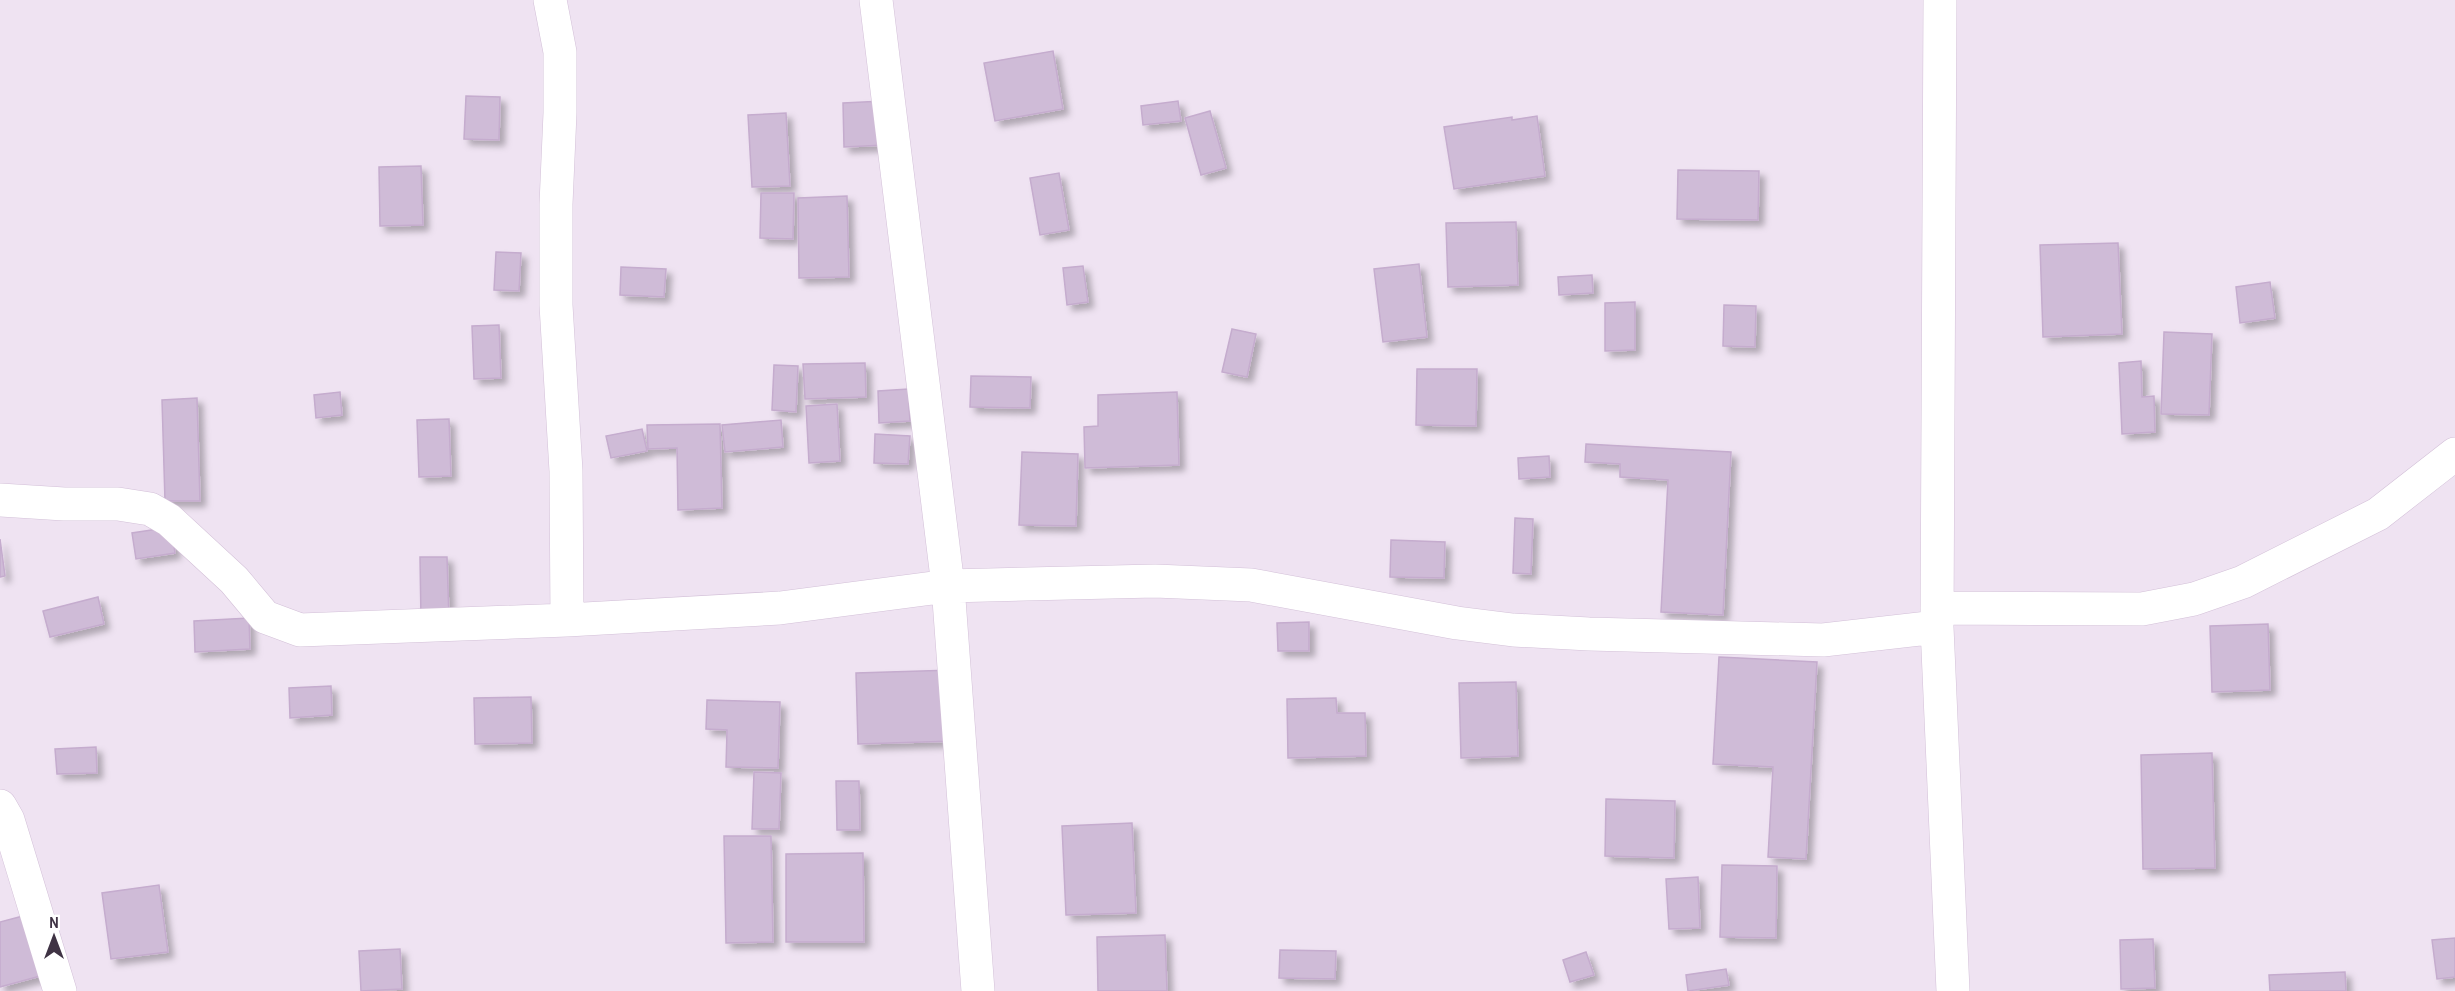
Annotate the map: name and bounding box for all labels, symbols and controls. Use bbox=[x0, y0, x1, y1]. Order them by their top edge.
north arrow bbox=[24, 907, 84, 967]
text: N bbox=[49, 911, 59, 933]

